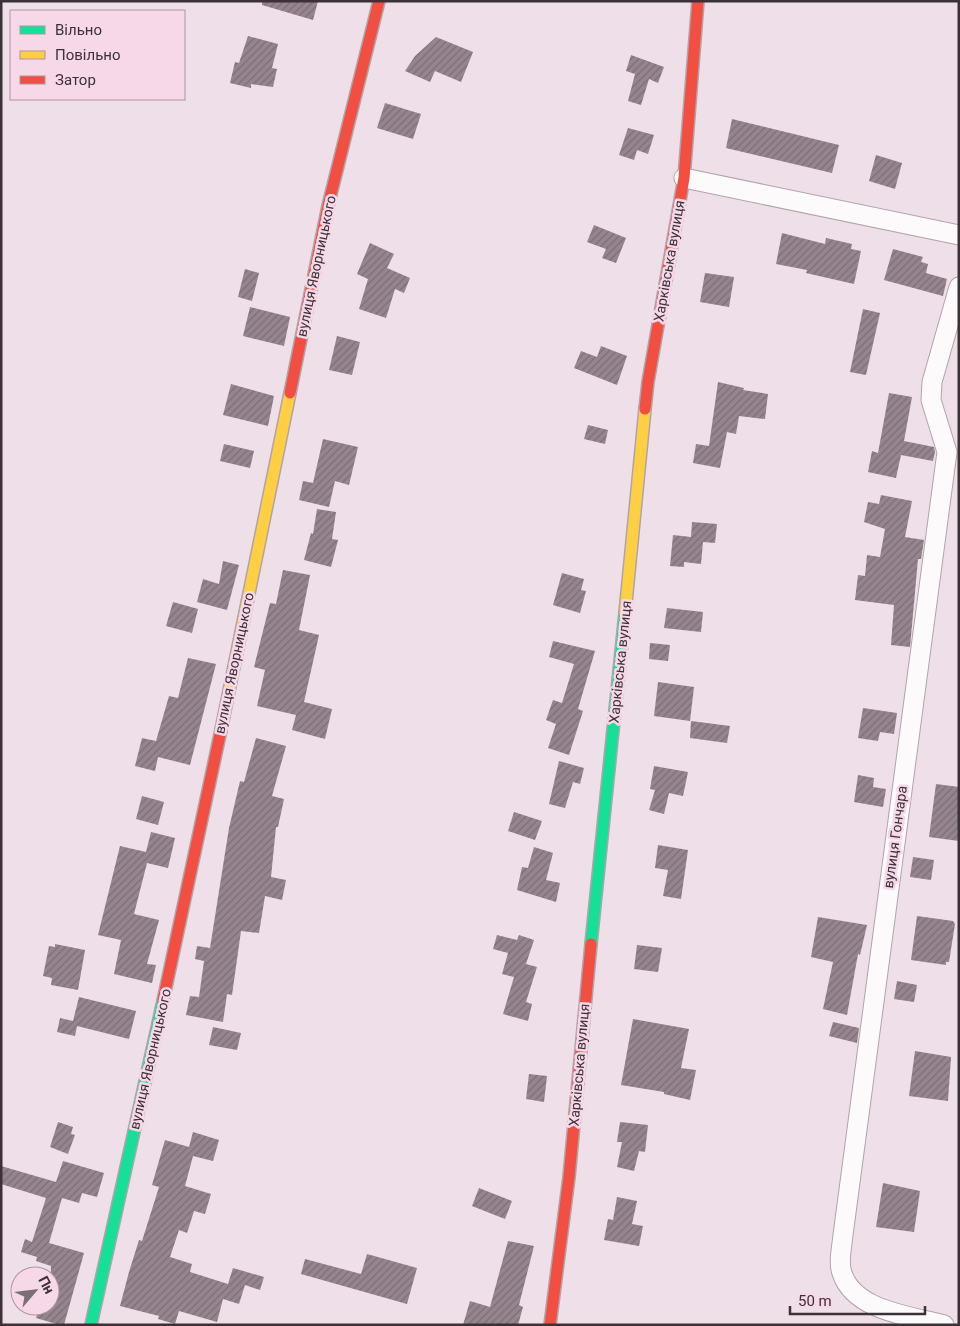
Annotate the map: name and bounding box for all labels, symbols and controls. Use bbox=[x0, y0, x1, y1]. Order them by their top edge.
legend bbox=[10, 10, 185, 100]
text: Вільно bbox=[55, 21, 102, 39]
text: Повільно bbox=[55, 46, 121, 64]
text: Затор bbox=[55, 71, 96, 89]
street label: вулиця Яворницького bbox=[293, 194, 339, 338]
street label: Харківська вулиця bbox=[650, 199, 688, 323]
street label: вулиця Яворницького bbox=[211, 591, 257, 735]
street label: Харківська вулиця bbox=[606, 600, 634, 724]
street label: вулиця Гончара bbox=[880, 785, 910, 889]
street label: вулиця Яворницького bbox=[126, 987, 174, 1131]
street label: Харківська вулиця bbox=[566, 1003, 592, 1127]
north arrow bbox=[10, 1266, 60, 1316]
text: Пн bbox=[35, 1273, 58, 1297]
scale bar bbox=[790, 1284, 925, 1316]
text: 50 m bbox=[798, 1292, 832, 1310]

